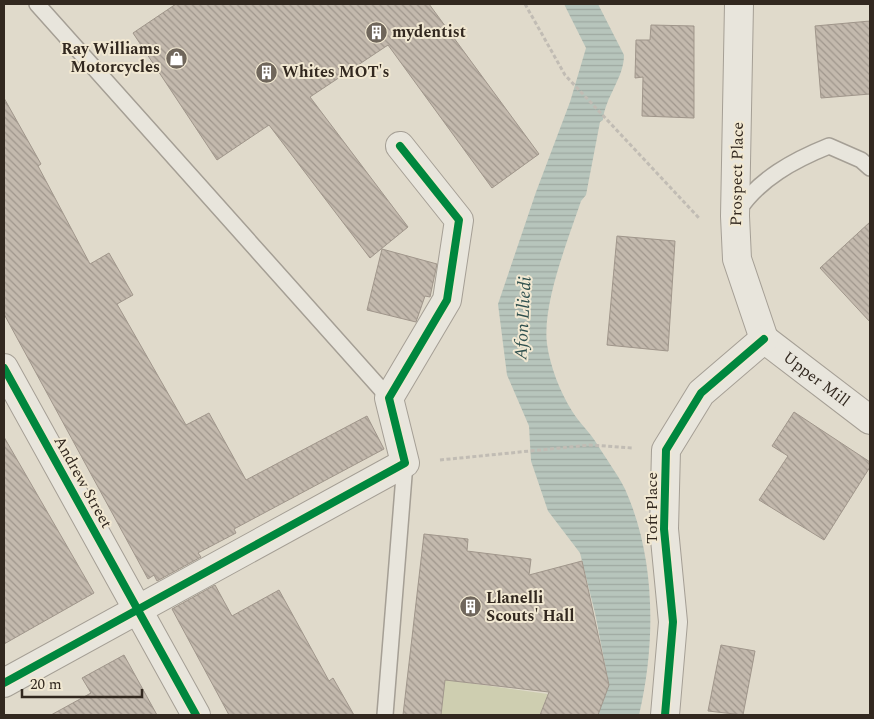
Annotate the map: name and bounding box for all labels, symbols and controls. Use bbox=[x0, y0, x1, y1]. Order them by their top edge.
building icon: mydentist bbox=[364, 20, 388, 44]
place label: mydentist bbox=[392, 20, 466, 44]
place label: Ray Williams Motorcycles bbox=[61, 37, 160, 79]
shop icon: Ray Williams Motorcycles bbox=[164, 46, 188, 70]
building icon: Whites MOT's bbox=[254, 60, 278, 84]
place label: Whites MOT's bbox=[282, 60, 390, 84]
street label: Prospect Place bbox=[724, 122, 750, 226]
water label: Afon Lliedi bbox=[507, 275, 539, 362]
street label: Upper Mill bbox=[778, 346, 855, 413]
street label: Andrew Street bbox=[48, 431, 118, 533]
street label: Toft Place bbox=[640, 472, 664, 544]
place label: Llanelli Scouts' Hall bbox=[486, 586, 574, 628]
building icon: Llanelli Scouts' Hall bbox=[458, 595, 482, 619]
scale bar bbox=[22, 666, 142, 698]
text: 20 m bbox=[30, 673, 62, 696]

